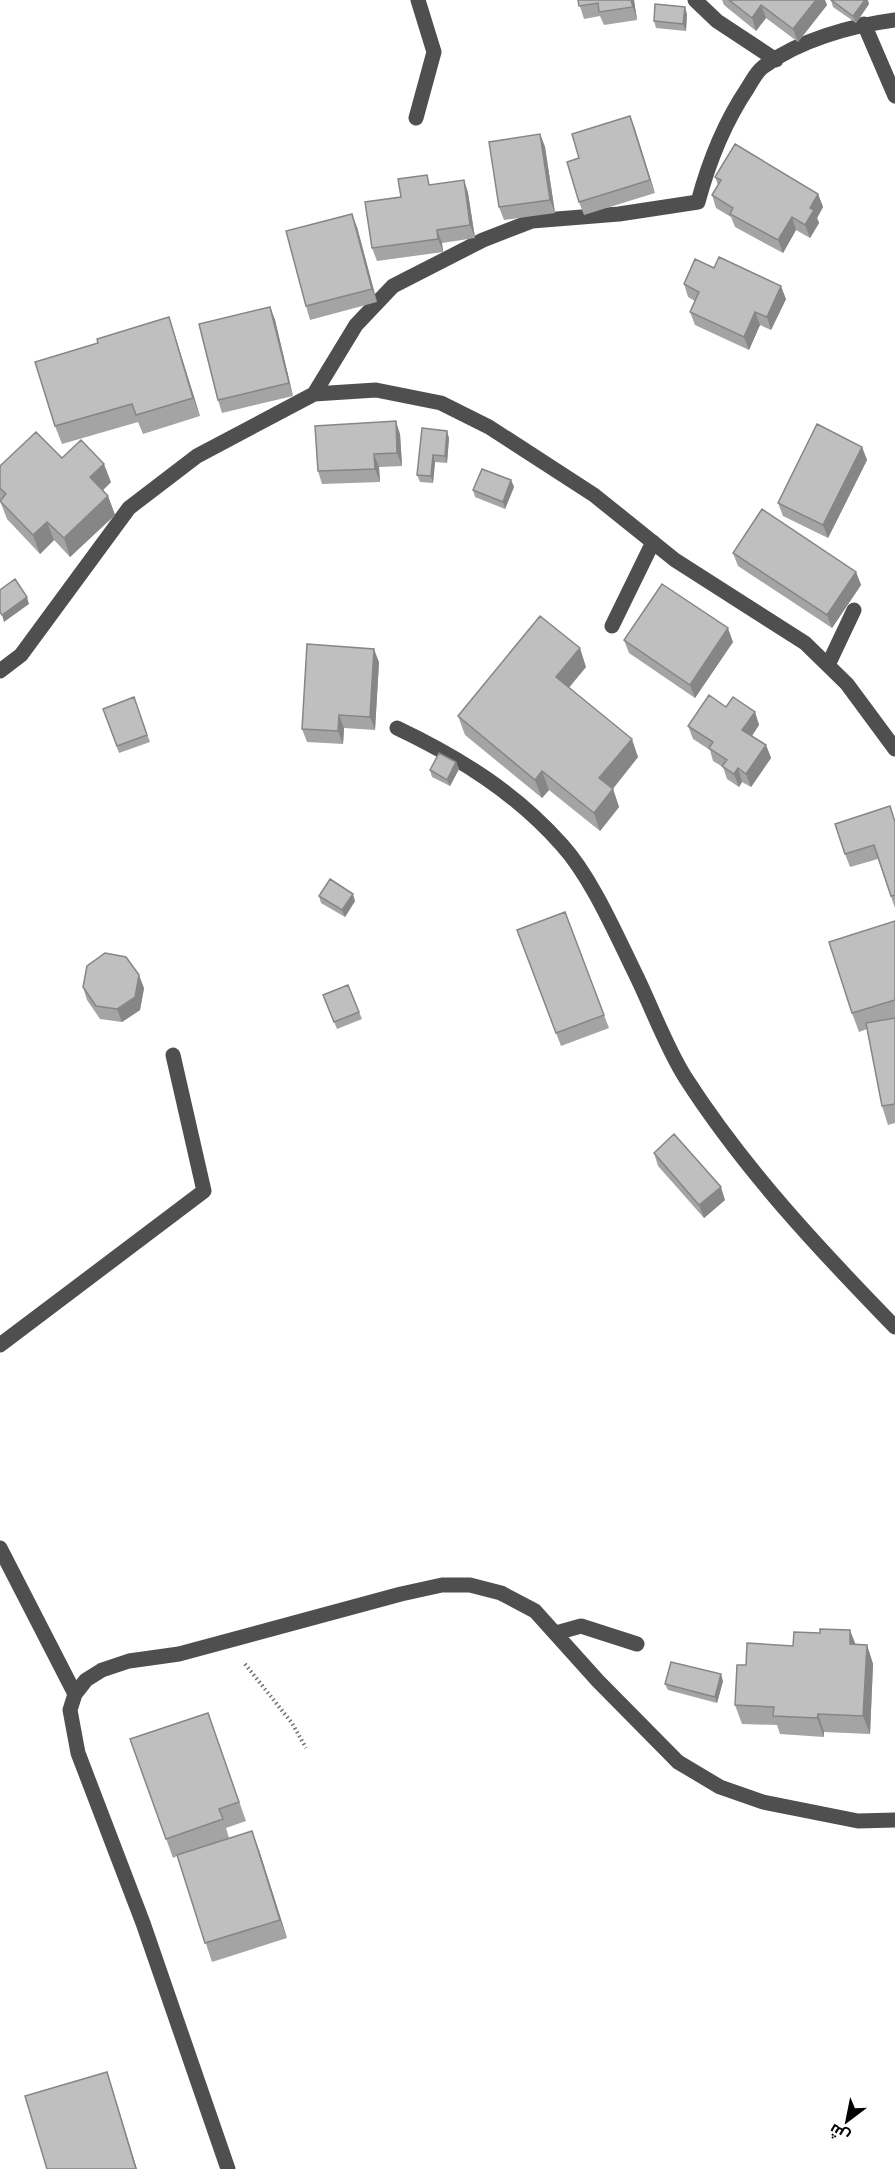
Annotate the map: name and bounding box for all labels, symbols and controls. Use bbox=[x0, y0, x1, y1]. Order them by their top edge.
north arrow bbox=[817, 2091, 877, 2151]
text: ش bbox=[825, 2119, 854, 2148]

